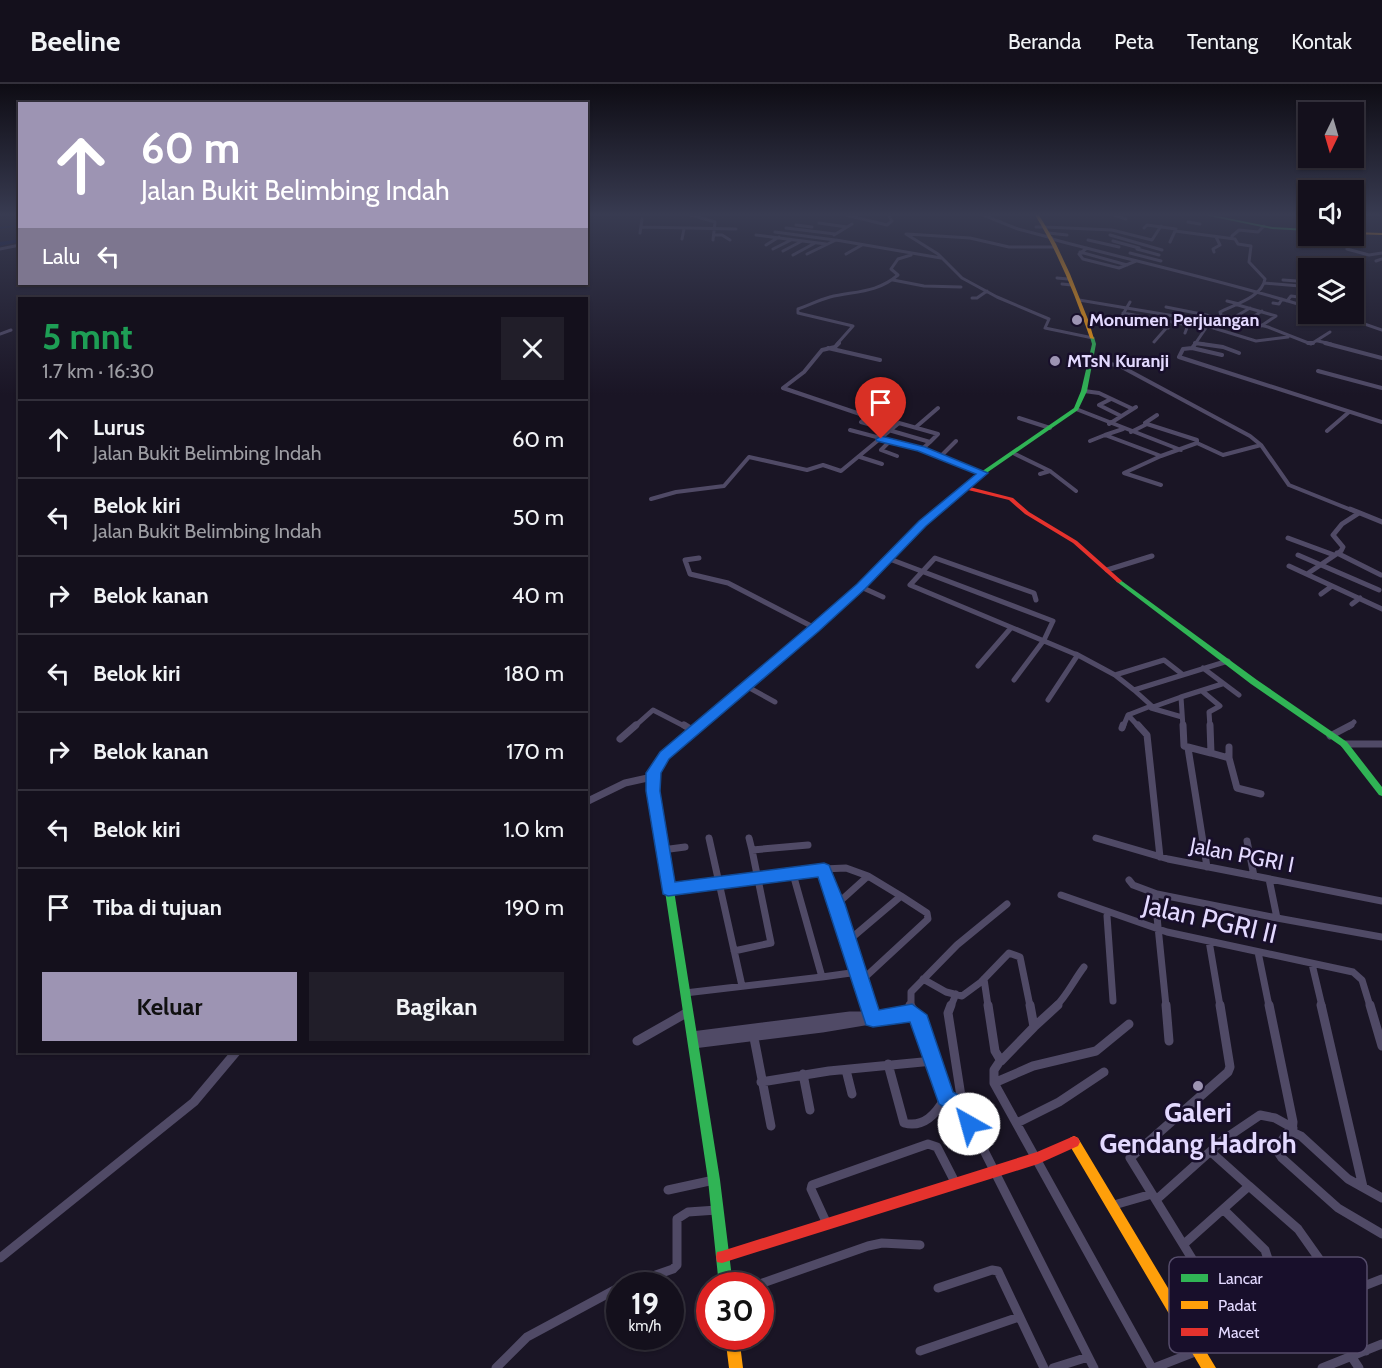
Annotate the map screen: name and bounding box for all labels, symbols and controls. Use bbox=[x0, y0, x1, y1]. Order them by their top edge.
text: Beeline bbox=[30, 24, 120, 58]
text: Beranda bbox=[1008, 29, 1081, 54]
text: Peta bbox=[1114, 29, 1154, 54]
text: Tentang bbox=[1187, 29, 1258, 54]
text: Kontak bbox=[1291, 29, 1352, 54]
north arrow bbox=[1298, 102, 1364, 168]
map controls bbox=[1298, 102, 1364, 324]
text: 60 m bbox=[141, 122, 240, 174]
icon: ahead bbox=[42, 126, 120, 204]
text: Jalan Bukit Belimbing Indah bbox=[141, 174, 450, 207]
button: sound bbox=[1298, 180, 1364, 246]
icon: left bbox=[92, 240, 125, 273]
text: Lalu bbox=[42, 243, 80, 270]
button: layers bbox=[1298, 258, 1364, 324]
place label: Monumen Perjuangan bbox=[1089, 309, 1260, 331]
marker: Monumen Perjuangan bbox=[1070, 313, 1084, 327]
text: 5 mnt bbox=[42, 314, 133, 358]
button: close bbox=[501, 317, 564, 380]
place label: MTsN Kuranji bbox=[1067, 350, 1169, 372]
marker: MTsN Kuranji bbox=[1048, 354, 1062, 368]
text: 1.7 km · 16:30 bbox=[42, 359, 154, 383]
pin bbox=[855, 377, 906, 439]
icon: arrive bbox=[864, 386, 897, 419]
text: Lurus bbox=[93, 414, 145, 441]
icon: ahead bbox=[42, 423, 75, 456]
text: 60 m bbox=[512, 426, 564, 453]
text: Jalan Bukit Belimbing Indah bbox=[93, 441, 322, 465]
text: Belok kiri bbox=[93, 492, 180, 519]
icon: left bbox=[42, 501, 75, 534]
text: 50 m bbox=[512, 504, 564, 531]
text: Jalan Bukit Belimbing Indah bbox=[93, 519, 322, 543]
icon: right bbox=[42, 579, 75, 612]
text: Belok kanan bbox=[93, 582, 209, 609]
text: 40 m bbox=[512, 582, 564, 609]
icon: left bbox=[42, 657, 75, 690]
text: Belok kiri bbox=[93, 660, 180, 687]
text: 180 m bbox=[504, 660, 564, 687]
icon: right bbox=[42, 735, 75, 768]
text: Belok kanan bbox=[93, 738, 209, 765]
text: 170 m bbox=[506, 738, 564, 765]
icon: left bbox=[42, 813, 75, 846]
text: Belok kiri bbox=[93, 816, 180, 843]
text: 1.0 km bbox=[503, 816, 564, 843]
street label: Jalan PGRI I bbox=[1187, 831, 1296, 878]
street label: Jalan PGRI II bbox=[1139, 887, 1280, 950]
icon: arrive bbox=[42, 891, 75, 924]
text: Tiba di tujuan bbox=[93, 894, 222, 921]
text: 190 m bbox=[505, 894, 564, 921]
button: Keluar bbox=[42, 972, 297, 1041]
button: Bagikan bbox=[309, 972, 564, 1041]
marker: Galeri Gendang Hadroh bbox=[1191, 1079, 1205, 1093]
position arrow bbox=[937, 1092, 1001, 1156]
place label: Galeri Gendang Hadroh bbox=[1099, 1096, 1297, 1160]
legend bbox=[1169, 1257, 1367, 1353]
text: Lancar bbox=[1218, 1269, 1264, 1288]
speed limit sign: 30 bbox=[696, 1272, 774, 1350]
text: 19 bbox=[631, 1285, 659, 1322]
text: Padat bbox=[1218, 1296, 1257, 1315]
text: km/h bbox=[629, 1317, 661, 1335]
text: Macet bbox=[1218, 1323, 1260, 1342]

